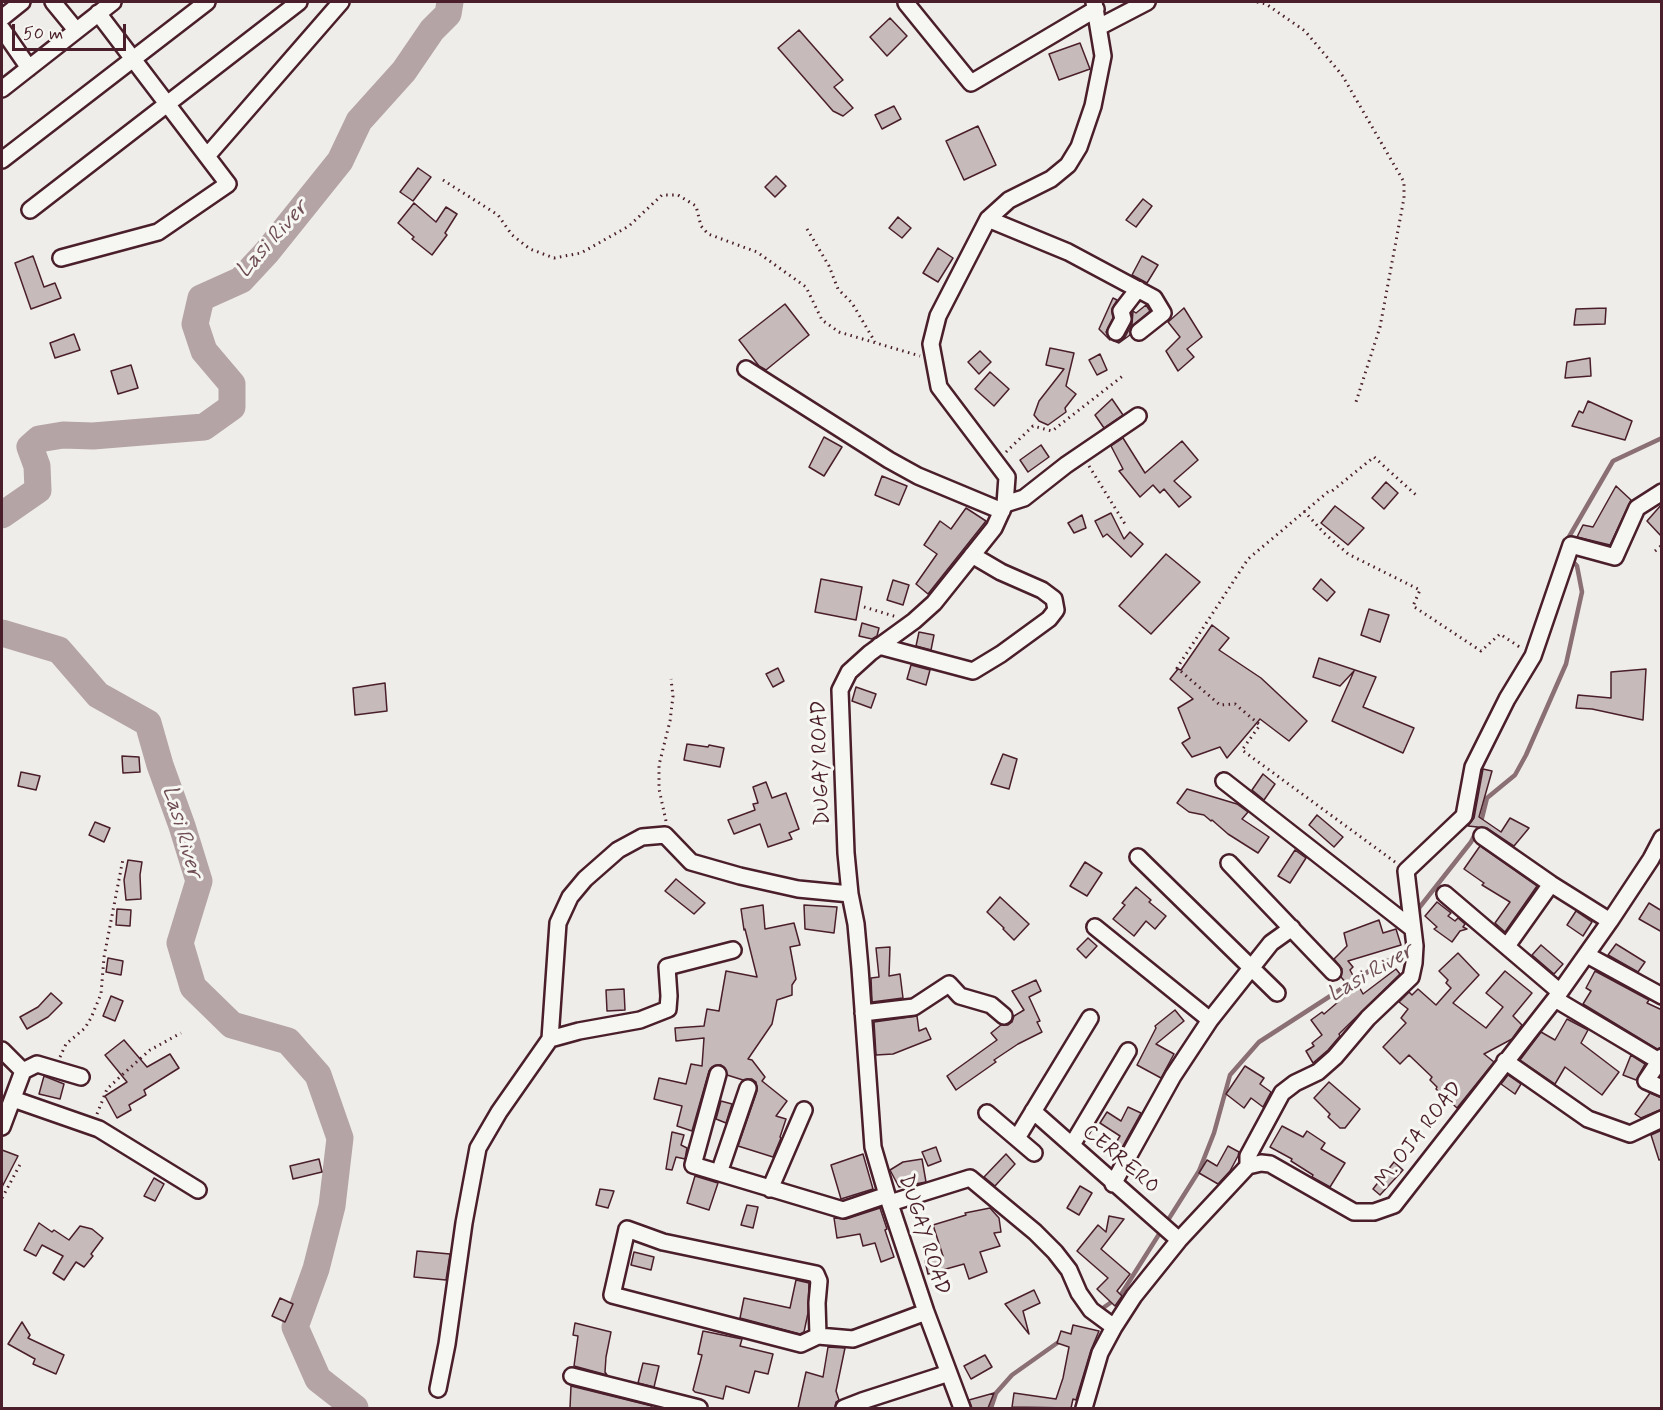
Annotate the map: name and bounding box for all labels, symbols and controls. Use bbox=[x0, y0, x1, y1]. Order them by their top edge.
scale bar bbox=[15, 12, 129, 50]
text: 50 m bbox=[23, 22, 63, 46]
water label: Lasi River bbox=[232, 196, 314, 284]
street label: DUGAY ROAD bbox=[807, 700, 837, 826]
water label: Lasi River bbox=[155, 783, 207, 881]
water label: Lasi River bbox=[1323, 939, 1419, 1009]
street label: M. OJA ROAD bbox=[1371, 1077, 1469, 1193]
street label: CERRERO bbox=[1076, 1120, 1164, 1200]
street label: DUGAY ROAD bbox=[892, 1171, 954, 1299]

